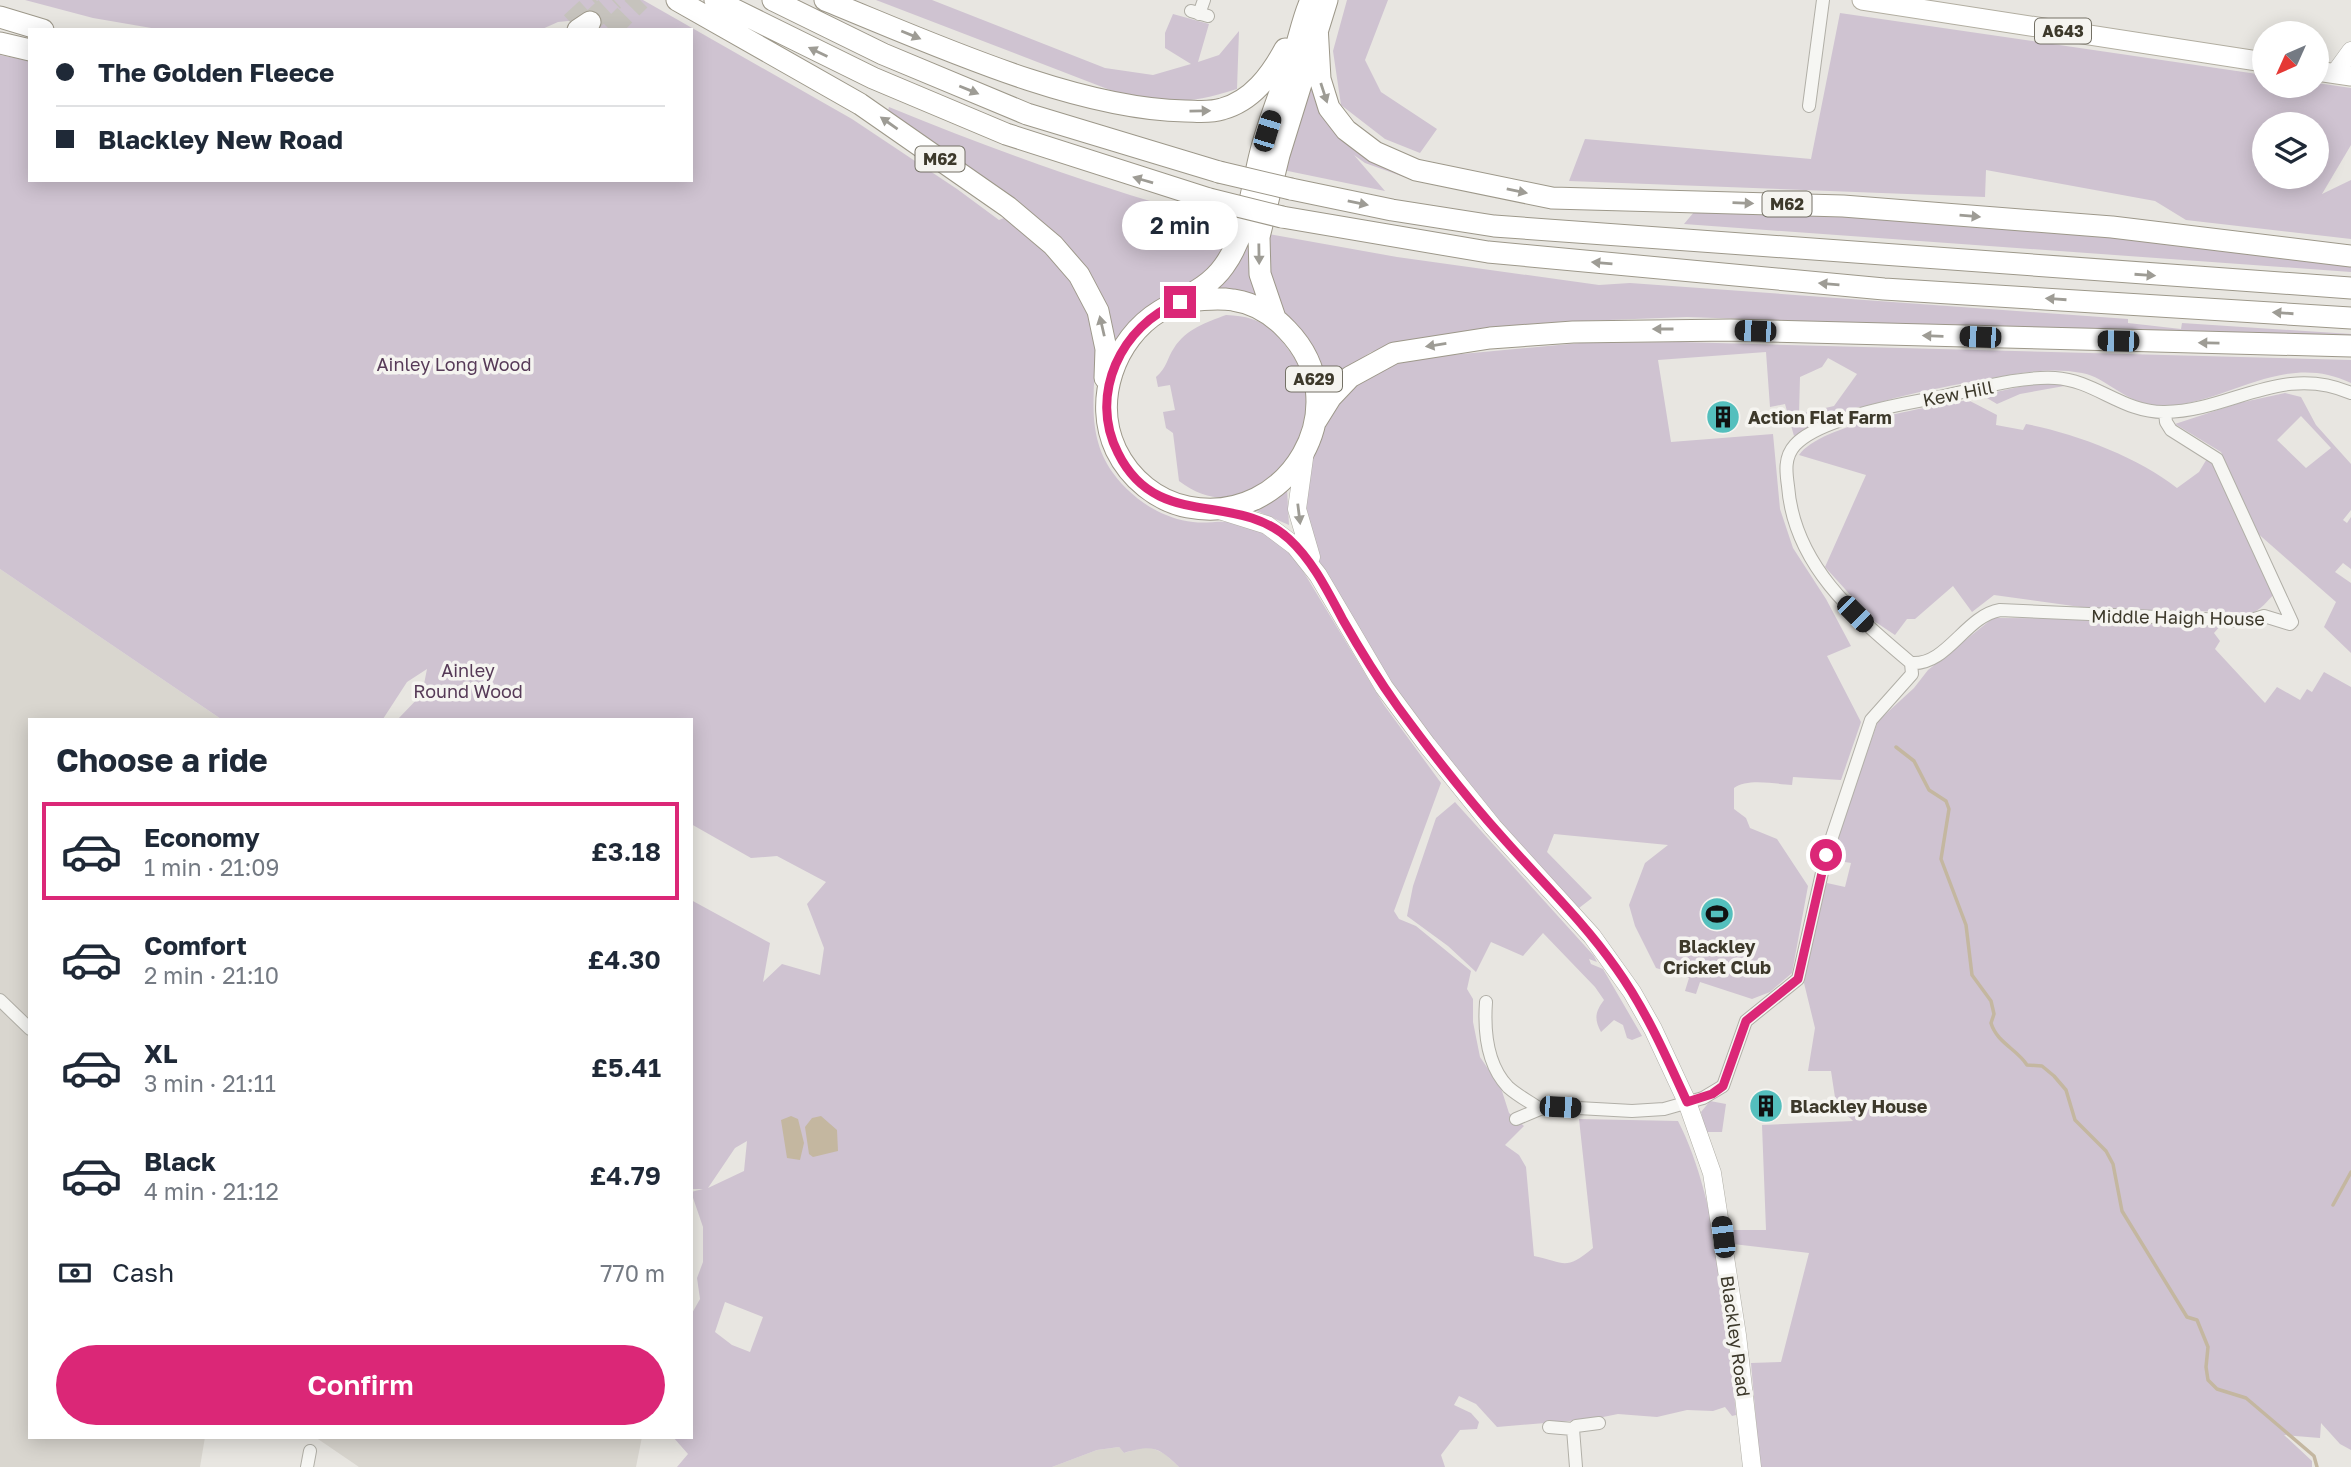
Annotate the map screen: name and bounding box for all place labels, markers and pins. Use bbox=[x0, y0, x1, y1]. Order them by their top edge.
building icon: Action Flat Farm bbox=[1704, 398, 1742, 436]
place label: Action Flat Farm bbox=[1748, 406, 1892, 428]
sports icon: Blackley Cricket Club bbox=[1698, 895, 1736, 933]
place label: Blackley Cricket Club bbox=[1663, 935, 1771, 978]
building icon: Blackley House bbox=[1747, 1087, 1785, 1125]
place label: Blackley House bbox=[1790, 1095, 1928, 1117]

